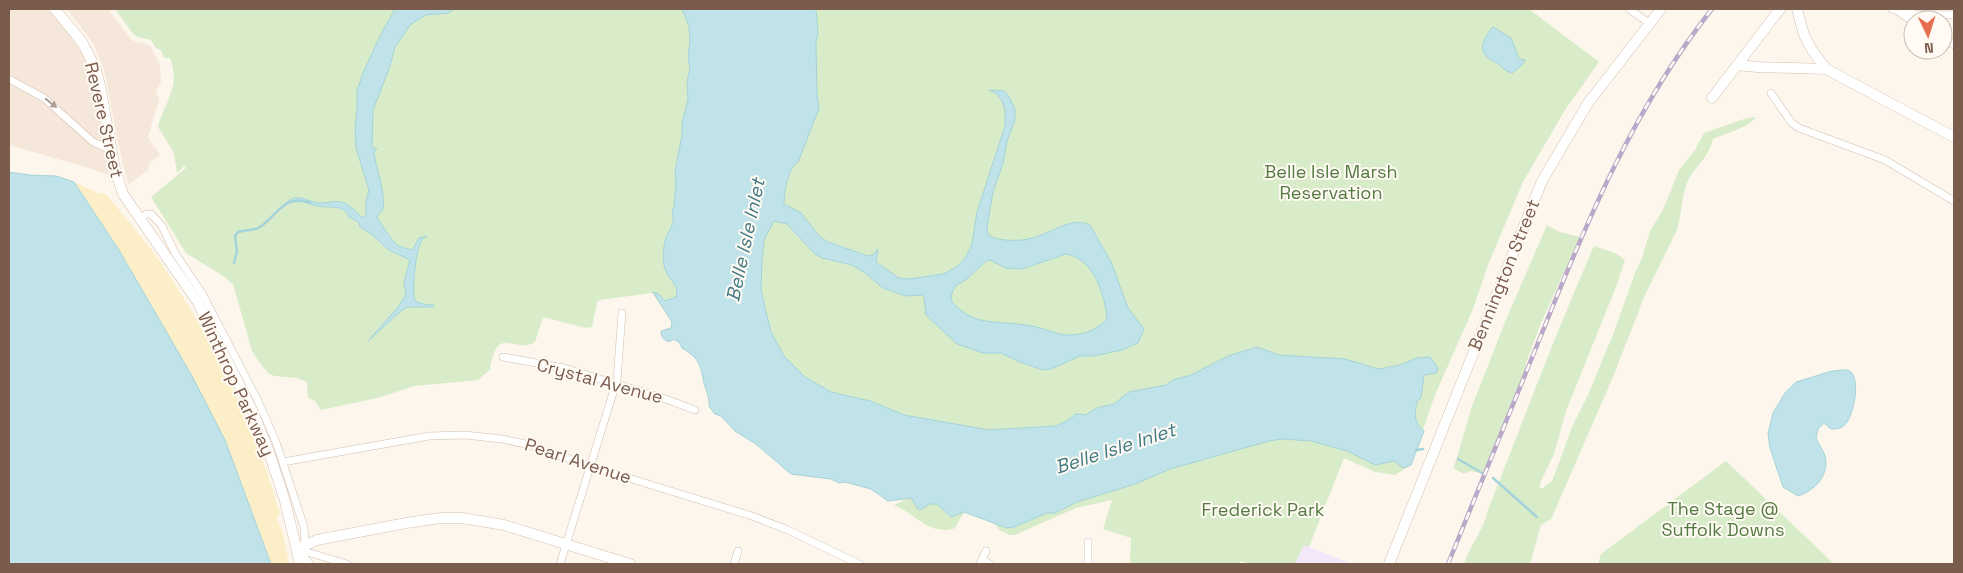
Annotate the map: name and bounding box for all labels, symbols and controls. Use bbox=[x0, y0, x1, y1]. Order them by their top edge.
north arrow bbox=[1903, 10, 1953, 60]
text: N bbox=[1924, 39, 1934, 57]
street label: Revere Street bbox=[80, 60, 129, 180]
one-way arrow bbox=[44, 98, 58, 108]
park label: Belle Isle Marsh Reservation bbox=[1264, 160, 1398, 204]
water label: Belle Isle Inlet bbox=[720, 174, 771, 304]
street label: Bennington Street bbox=[1463, 196, 1544, 354]
street label: Winthrop Parkway bbox=[193, 308, 280, 460]
street label: Crystal Avenue bbox=[535, 353, 666, 408]
water label: Belle Isle Inlet bbox=[1052, 417, 1181, 480]
street label: Pearl Avenue bbox=[522, 432, 634, 489]
park label: The Stage @ Suffolk Downs bbox=[1661, 497, 1785, 541]
park label: Frederick Park bbox=[1202, 498, 1325, 521]

